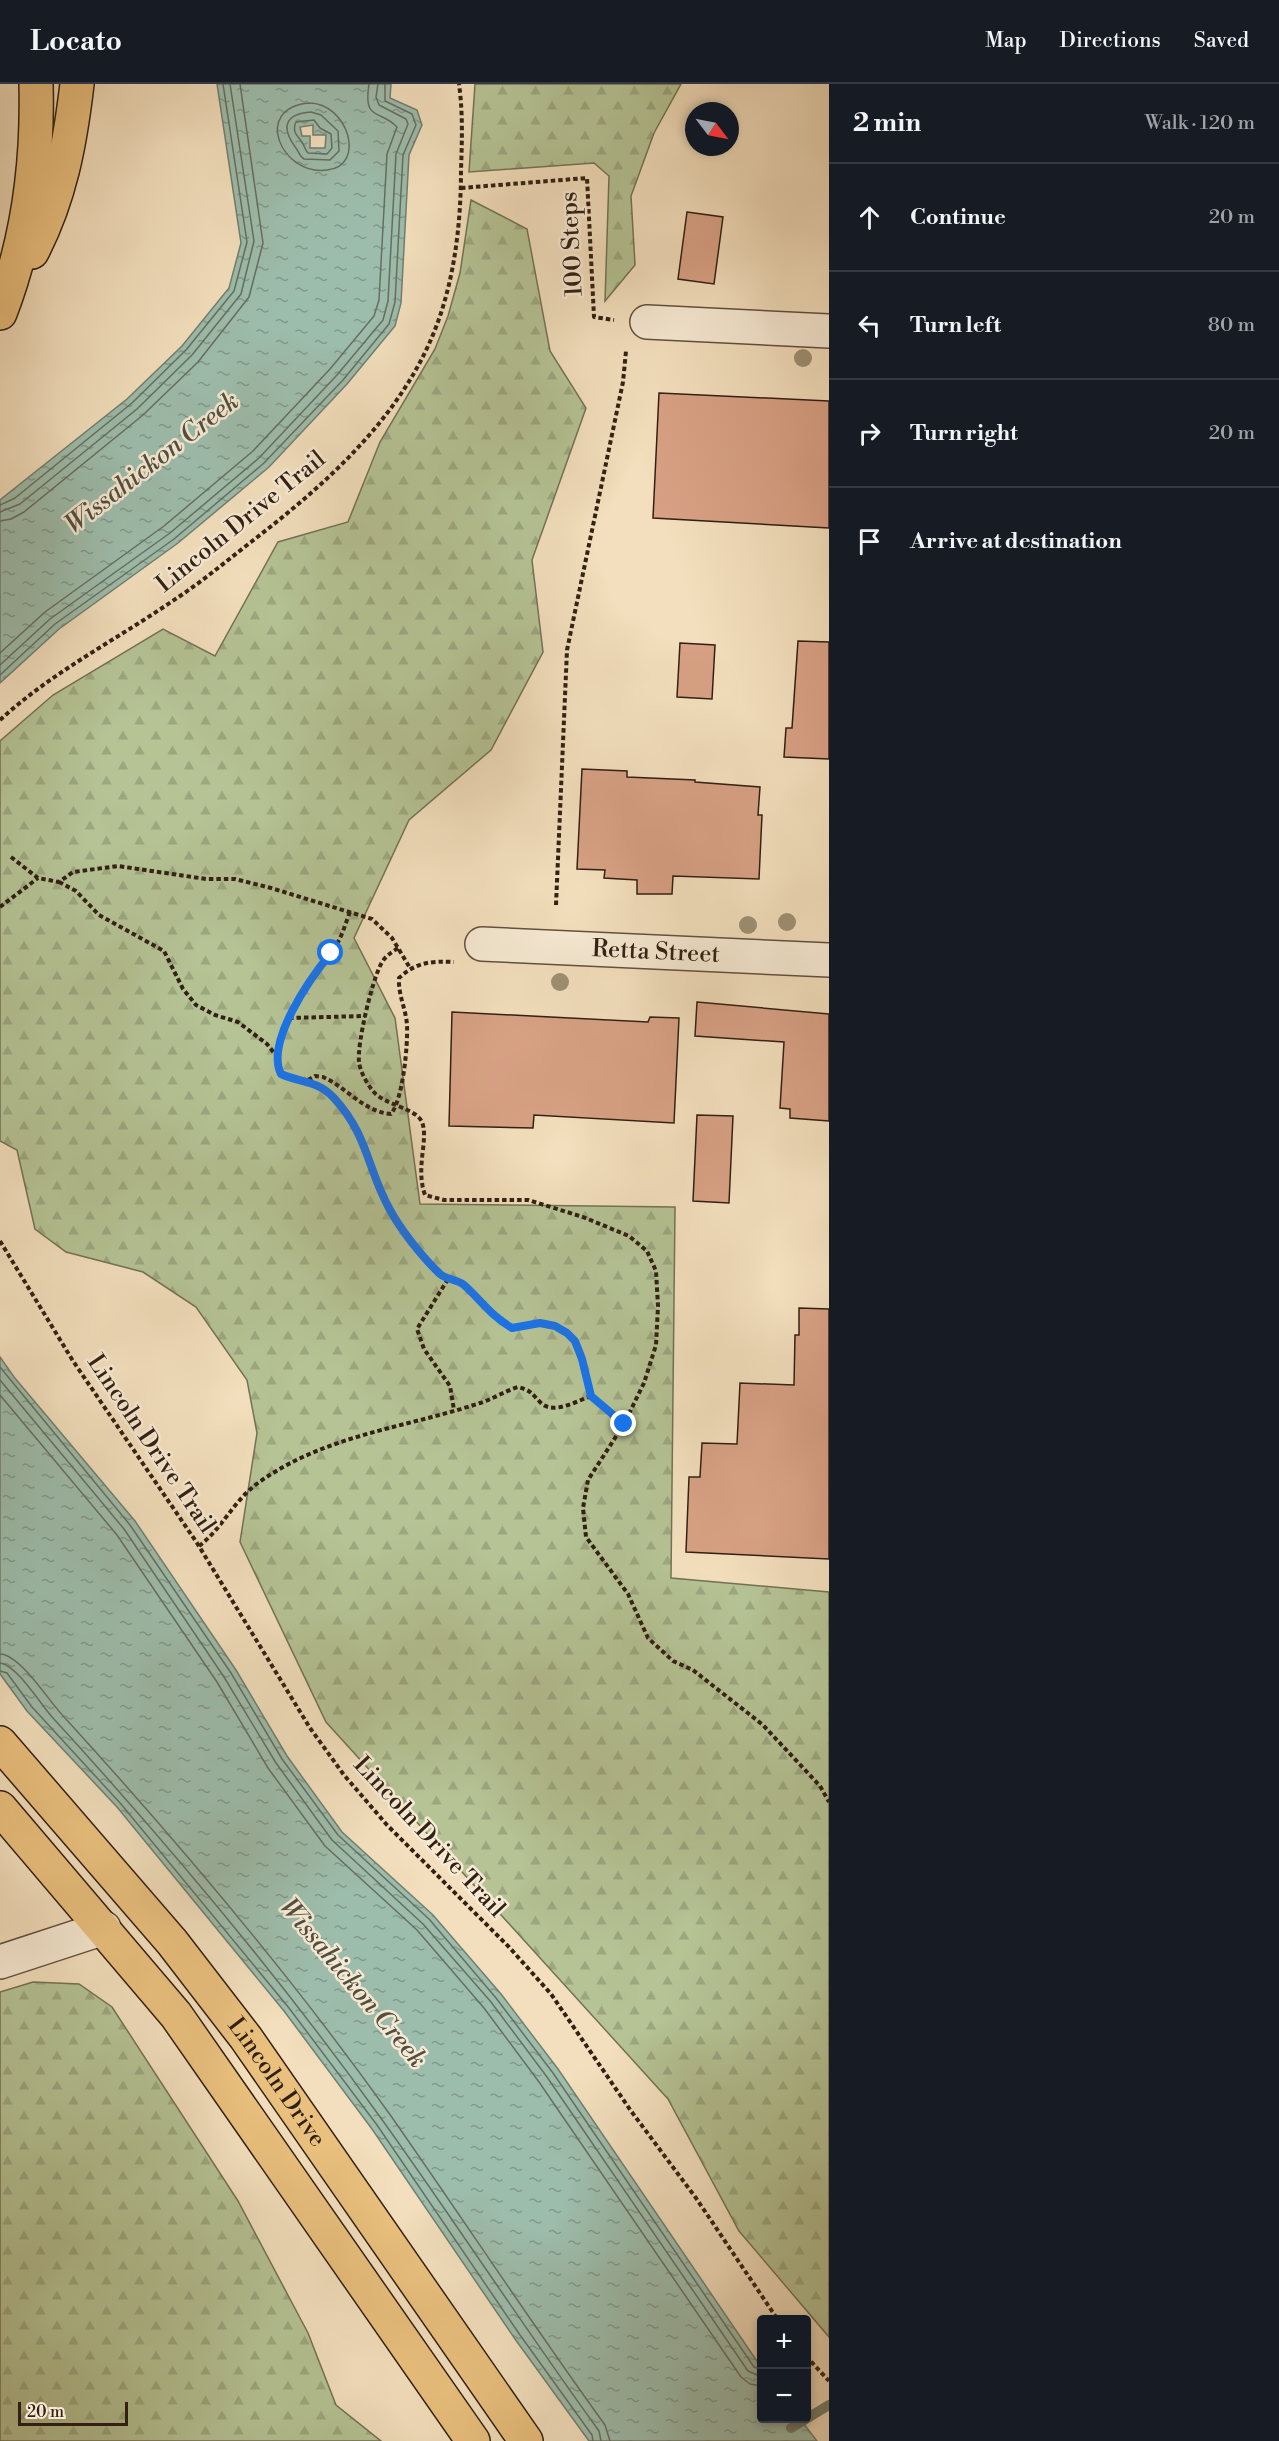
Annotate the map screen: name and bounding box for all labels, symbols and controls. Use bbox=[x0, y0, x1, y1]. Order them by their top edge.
text: Locato bbox=[30, 24, 122, 59]
text: Map bbox=[985, 28, 1027, 54]
text: Directions bbox=[1060, 28, 1161, 54]
text: Saved bbox=[1194, 28, 1249, 54]
north arrow bbox=[685, 102, 739, 156]
text: 2 min bbox=[853, 107, 921, 139]
text: Walk · 120 m bbox=[1145, 111, 1255, 136]
street label: 100 Steps bbox=[554, 191, 590, 297]
icon: ahead bbox=[853, 201, 886, 234]
text: Continue bbox=[910, 204, 1006, 231]
text: 20 m bbox=[1209, 205, 1255, 230]
icon: left bbox=[853, 309, 886, 342]
text: Turn left bbox=[910, 312, 1001, 339]
text: 80 m bbox=[1208, 313, 1255, 338]
water label: Wissahickon Creek bbox=[59, 385, 245, 541]
icon: right bbox=[853, 417, 886, 450]
text: Turn right bbox=[910, 420, 1018, 447]
text: 20 m bbox=[1209, 421, 1255, 446]
street label: Lincoln Drive Trail bbox=[150, 444, 332, 600]
icon: arrive bbox=[853, 525, 886, 558]
text: Arrive at destination bbox=[910, 528, 1122, 555]
street label: Retta Street bbox=[591, 934, 721, 970]
route start bbox=[317, 939, 343, 965]
street label: Lincoln Drive Trail bbox=[80, 1349, 222, 1539]
route end bbox=[610, 1410, 636, 1436]
street label: Lincoln Drive Trail bbox=[347, 1750, 511, 1924]
water label: Wissahickon Creek bbox=[273, 1891, 433, 2075]
street label: Lincoln Drive bbox=[221, 2012, 332, 2153]
map controls bbox=[757, 2315, 811, 2423]
button: + bbox=[757, 2315, 811, 2369]
button: − bbox=[757, 2369, 811, 2423]
scale bar bbox=[18, 2399, 128, 2426]
text: 20 m bbox=[27, 2402, 64, 2422]

